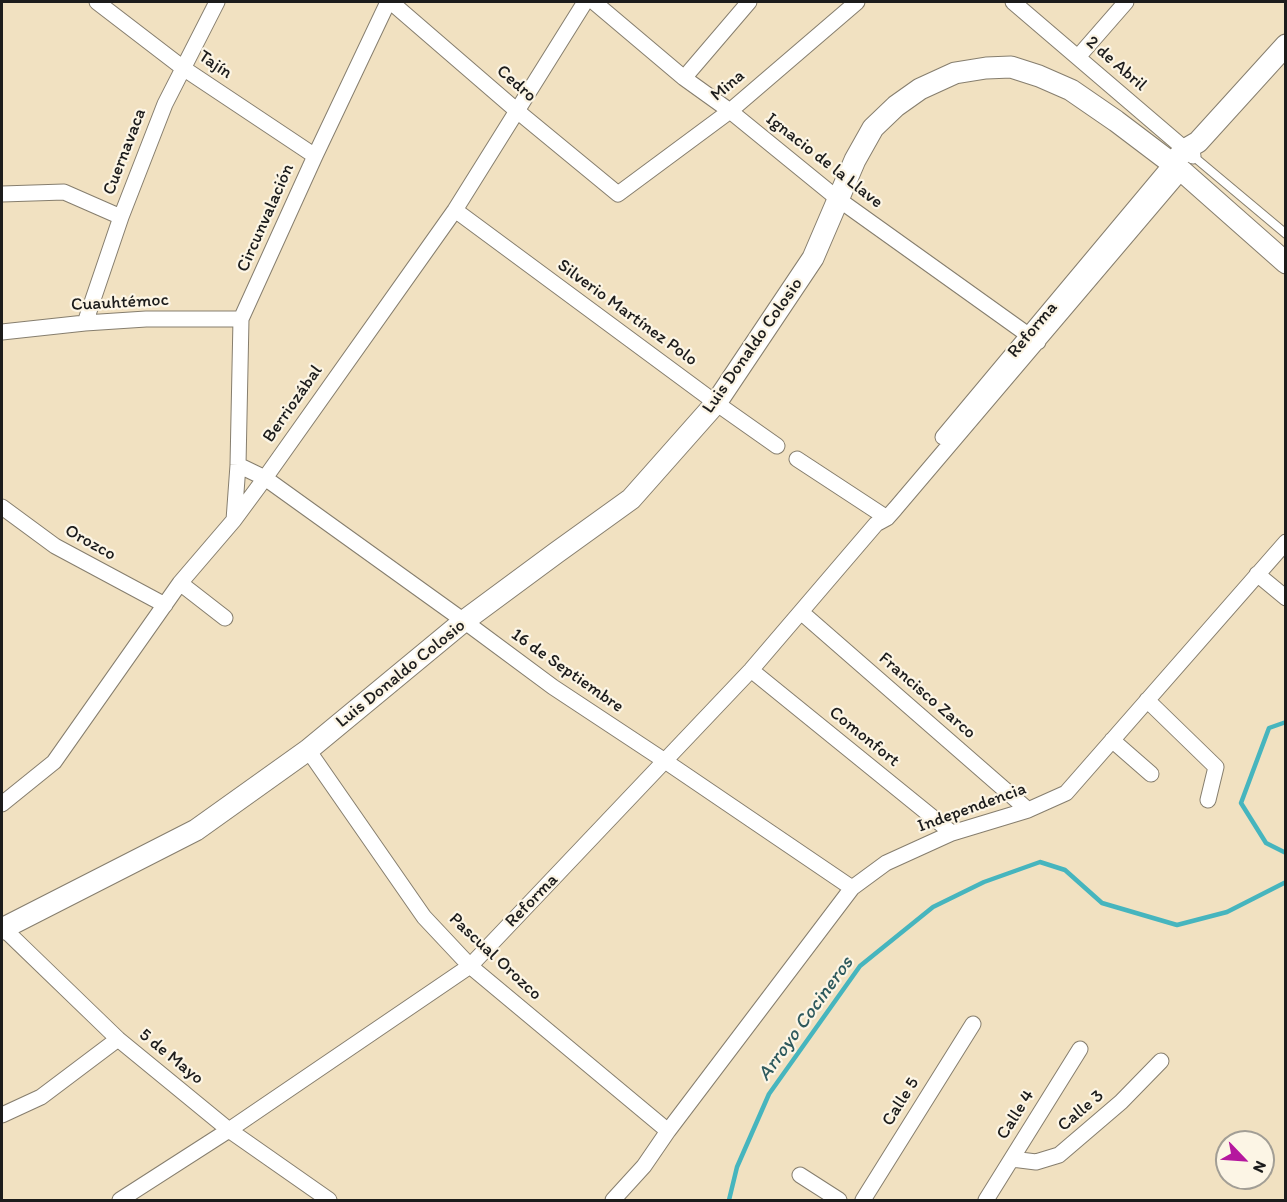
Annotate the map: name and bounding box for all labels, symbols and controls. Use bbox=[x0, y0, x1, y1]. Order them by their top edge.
street label: 2 de Abril bbox=[1081, 32, 1151, 96]
street label: Tajín bbox=[194, 46, 236, 84]
street label: Cedro bbox=[492, 61, 540, 107]
street label: Mina bbox=[707, 66, 749, 106]
street label: Cuernavaca bbox=[99, 106, 151, 198]
street label: Ignacio de la Llave bbox=[761, 109, 887, 213]
street label: Circunvalación bbox=[233, 161, 299, 275]
street label: Silverio Martínez Polo bbox=[553, 255, 701, 371]
street label: Luis Donaldo Colosio bbox=[698, 274, 808, 418]
street label: Cuauhtémoc bbox=[70, 290, 170, 316]
street label: Reforma bbox=[1003, 298, 1063, 362]
street label: Berriozábal bbox=[258, 361, 328, 447]
street label: Orozco bbox=[61, 520, 119, 566]
street label: Luis Donaldo Colosio bbox=[332, 615, 470, 733]
street label: 16 de Septiembre bbox=[507, 624, 627, 718]
street label: Francisco Zarco bbox=[874, 648, 980, 744]
street label: Comonfort bbox=[824, 702, 904, 772]
street label: Independencia bbox=[915, 778, 1029, 838]
street label: Reforma bbox=[501, 870, 563, 932]
street label: Pascual Orozco bbox=[444, 909, 546, 1005]
water label: Arroyo Cocineros bbox=[753, 952, 859, 1086]
street label: 5 de Mayo bbox=[134, 1024, 208, 1090]
street label: Calle 5 bbox=[878, 1074, 924, 1130]
street label: Calle 4 bbox=[992, 1086, 1040, 1144]
street label: Calle 3 bbox=[1054, 1086, 1108, 1136]
north arrow bbox=[1215, 1130, 1275, 1190]
text: N bbox=[1249, 1158, 1271, 1176]

